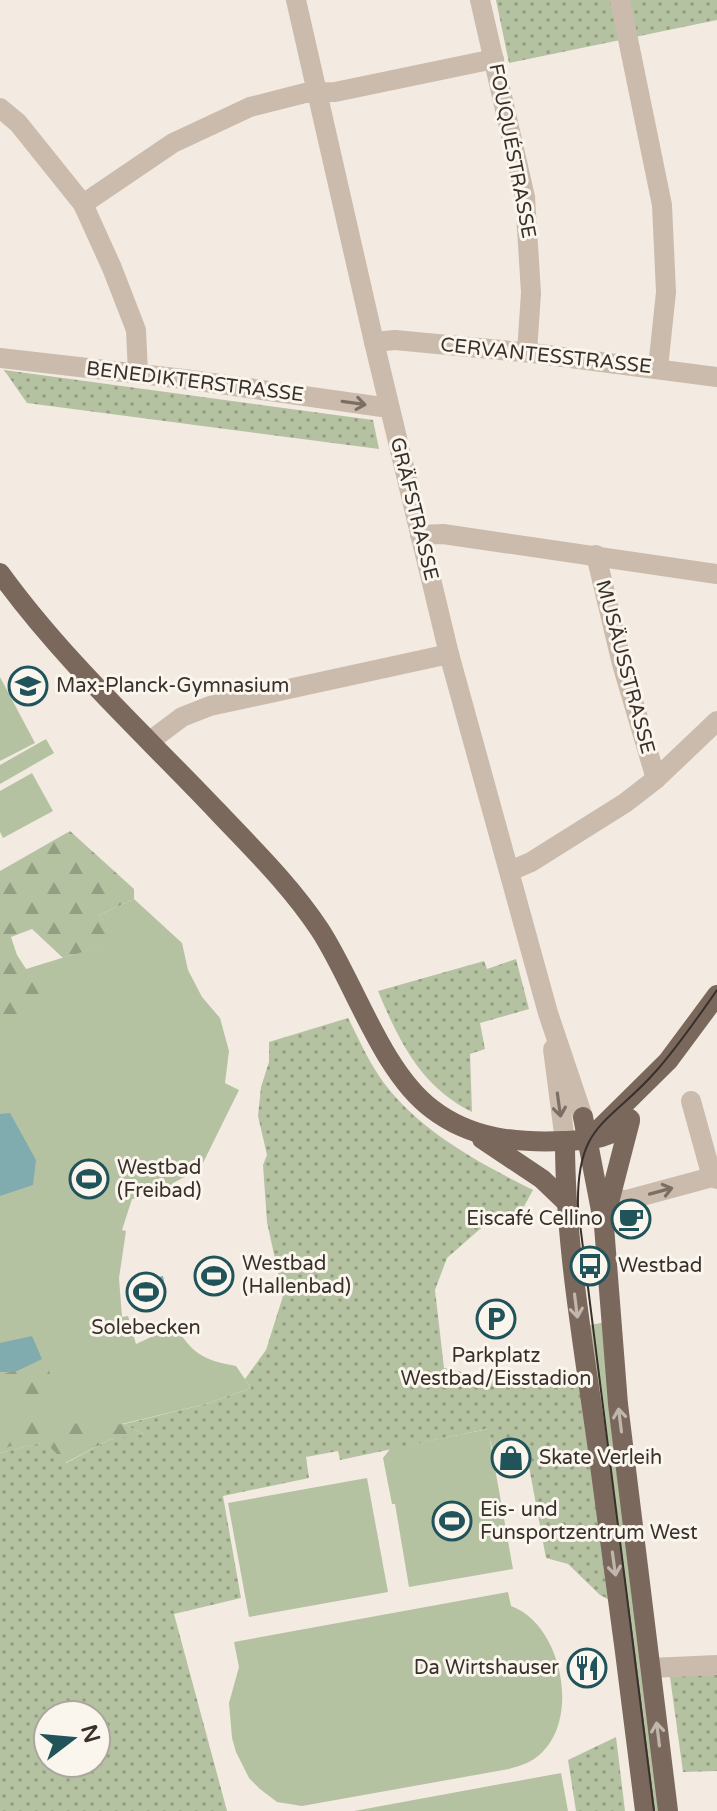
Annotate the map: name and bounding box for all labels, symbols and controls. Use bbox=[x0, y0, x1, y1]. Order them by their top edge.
street label: FOUQUÉSTRASSE bbox=[483, 61, 542, 240]
street label: CERVANTESSTRASSE bbox=[439, 333, 653, 379]
street label: BENEDIKTERSTRASSE bbox=[85, 357, 305, 407]
one-way arrow bbox=[341, 396, 366, 411]
street label: GRÄFSTRASSE bbox=[385, 435, 443, 583]
street label: MUSÄUSSTRASSE bbox=[590, 577, 660, 757]
school or university icon: Max-Planck-Gymnasium bbox=[7, 665, 49, 707]
place label: Max-Planck-Gymnasium bbox=[56, 674, 289, 698]
one-way arrow bbox=[552, 1092, 567, 1117]
place label: Westbad (Freibad) bbox=[117, 1156, 202, 1203]
sports icon: Westbad (Freibad) bbox=[68, 1158, 110, 1200]
one-way arrow bbox=[648, 1183, 673, 1198]
cafe icon: Eiscafé Cellino bbox=[610, 1198, 652, 1240]
place label: Eiscafé Cellino bbox=[466, 1207, 603, 1231]
bus stop icon: Westbad bbox=[569, 1245, 611, 1287]
place label: Westbad (Hallenbad) bbox=[242, 1252, 351, 1299]
place label: Westbad bbox=[618, 1254, 702, 1278]
sports icon: Westbad (Hallenbad) bbox=[193, 1255, 235, 1297]
sports icon: Solebecken bbox=[125, 1271, 167, 1313]
one-way arrow bbox=[569, 1293, 584, 1319]
parking icon: Parkplatz Westbad/Eisstadion bbox=[475, 1298, 517, 1340]
place label: Solebecken bbox=[91, 1316, 201, 1340]
place label: Parkplatz Westbad/Eisstadion bbox=[401, 1344, 591, 1391]
one-way arrow bbox=[612, 1408, 627, 1433]
shop icon: Skate Verleih bbox=[490, 1437, 532, 1479]
place label: Skate Verleih bbox=[539, 1446, 662, 1470]
place label: Eis- und Funsportzentrum West bbox=[480, 1498, 698, 1545]
sports icon: Eis- und Funsportzentrum West bbox=[431, 1500, 473, 1542]
one-way arrow bbox=[607, 1551, 622, 1576]
restaurant icon: Da Wirtshauser bbox=[566, 1647, 608, 1689]
place label: Da Wirtshauser bbox=[414, 1656, 559, 1680]
north arrow bbox=[32, 1699, 112, 1779]
text: N bbox=[75, 1722, 105, 1746]
one-way arrow bbox=[650, 1722, 665, 1747]

